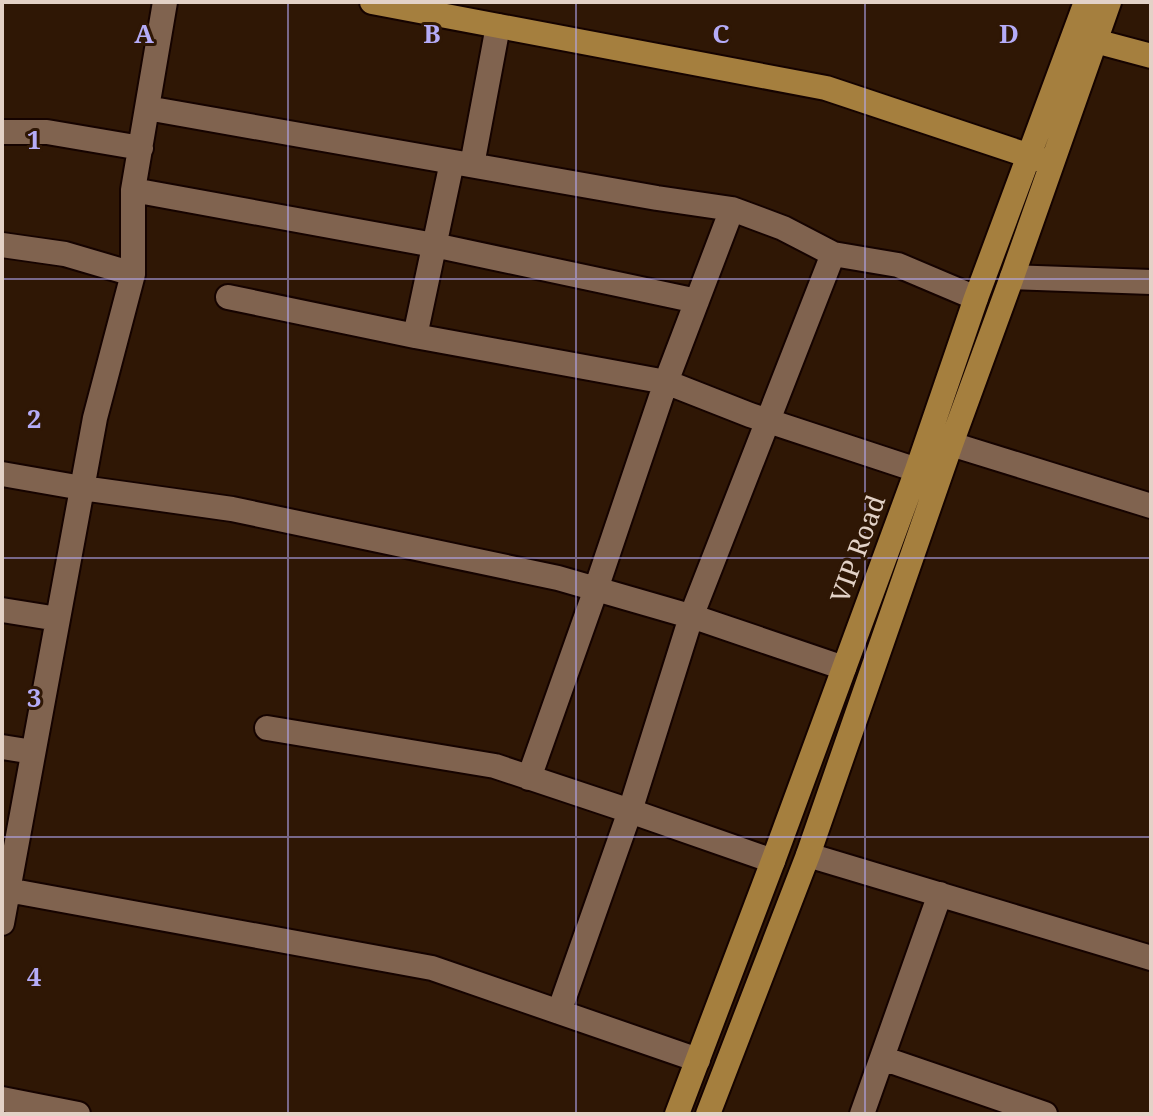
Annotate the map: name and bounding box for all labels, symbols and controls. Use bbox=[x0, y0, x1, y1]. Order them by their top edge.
text: A bbox=[134, 15, 154, 51]
text: B bbox=[423, 15, 441, 51]
text: C bbox=[712, 15, 730, 51]
text: D bbox=[999, 15, 1019, 51]
text: 1 bbox=[27, 121, 41, 157]
text: 2 bbox=[27, 400, 41, 436]
street label: VIP Road bbox=[821, 490, 893, 608]
text: 3 bbox=[27, 679, 41, 715]
text: 4 bbox=[27, 958, 42, 994]

